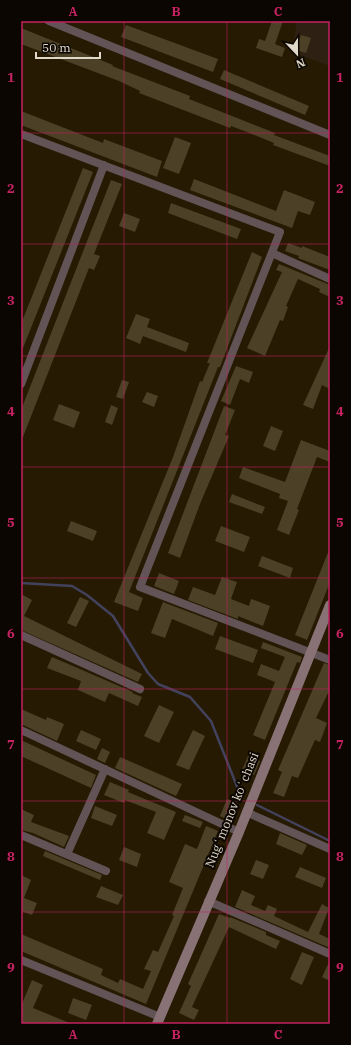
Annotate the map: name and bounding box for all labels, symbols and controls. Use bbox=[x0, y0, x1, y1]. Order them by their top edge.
text: A bbox=[68, 3, 78, 20]
text: B bbox=[171, 3, 181, 20]
text: C bbox=[274, 3, 283, 20]
scale bar bbox=[36, 34, 100, 60]
north arrow bbox=[277, 34, 317, 74]
text: 50 m bbox=[42, 40, 71, 55]
text: N bbox=[294, 55, 307, 72]
text: 1 bbox=[7, 69, 15, 86]
text: 1 bbox=[336, 69, 344, 86]
text: 2 bbox=[7, 180, 15, 197]
text: 2 bbox=[336, 180, 344, 197]
text: 3 bbox=[7, 292, 15, 309]
text: 3 bbox=[336, 292, 344, 309]
text: 4 bbox=[7, 403, 15, 420]
text: 4 bbox=[336, 403, 344, 420]
text: 5 bbox=[7, 514, 15, 531]
text: 5 bbox=[336, 514, 344, 531]
text: 6 bbox=[7, 625, 15, 642]
text: 6 bbox=[336, 625, 344, 642]
text: 7 bbox=[7, 736, 15, 753]
text: 7 bbox=[336, 736, 344, 753]
street label: Nugʻmonov koʻchasi bbox=[202, 750, 262, 870]
text: 8 bbox=[7, 848, 15, 865]
text: 8 bbox=[336, 848, 344, 865]
text: 9 bbox=[7, 959, 15, 976]
text: 9 bbox=[336, 959, 344, 976]
text: A bbox=[68, 1026, 78, 1043]
text: B bbox=[171, 1026, 181, 1043]
text: C bbox=[274, 1026, 283, 1043]

